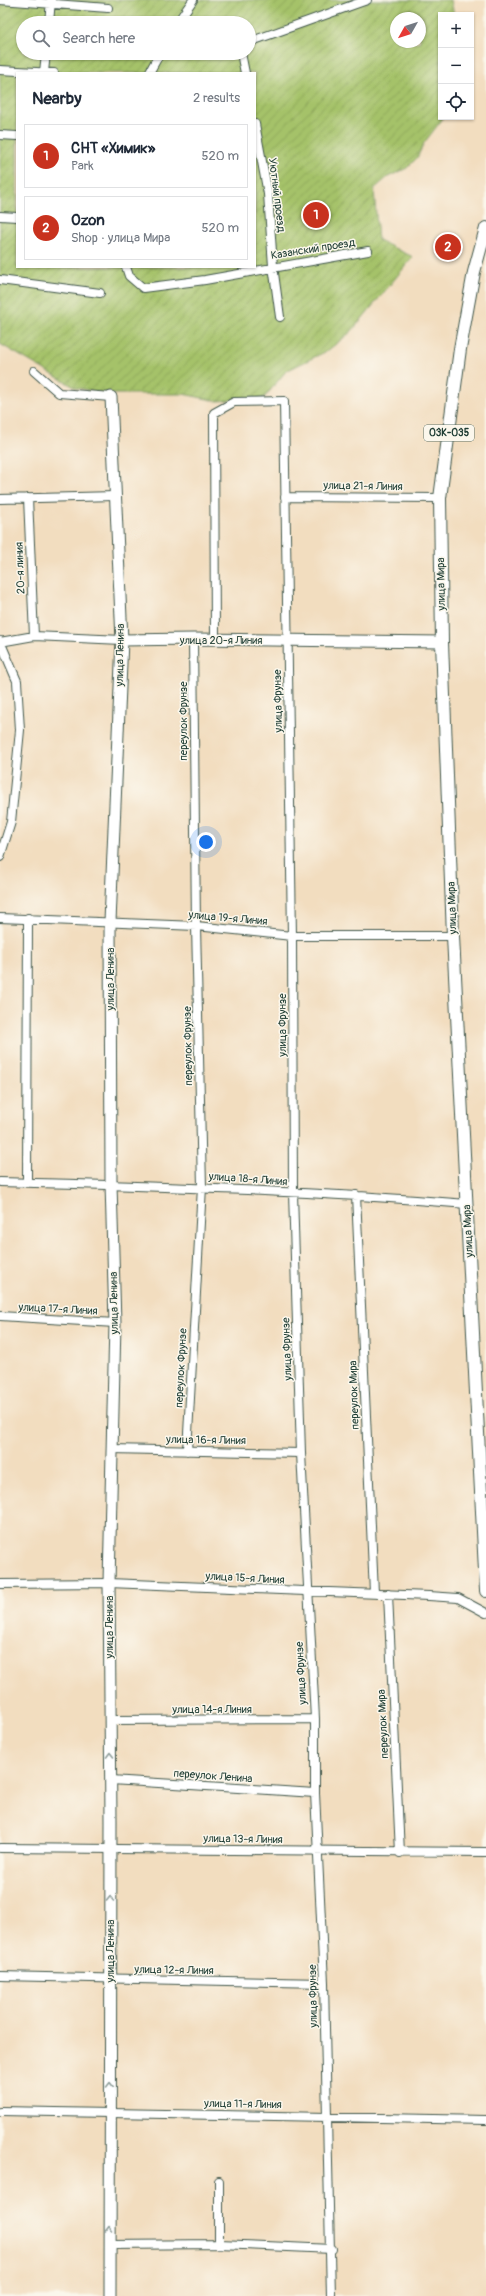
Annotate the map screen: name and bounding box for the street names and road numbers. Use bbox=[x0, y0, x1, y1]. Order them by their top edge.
street label: Уютный проезд bbox=[266, 157, 288, 233]
street label: Казанский проезд bbox=[270, 236, 356, 262]
road number: 03К-035 bbox=[424, 425, 474, 441]
street label: улица 21-я Линия bbox=[322, 479, 403, 493]
street label: 20-я линия bbox=[13, 542, 27, 594]
street label: улица Мира bbox=[434, 557, 448, 612]
street label: улица Ленина bbox=[113, 623, 127, 688]
street label: улица 20-я Линия bbox=[179, 634, 262, 647]
street label: улица Фрунзе bbox=[271, 669, 285, 734]
street label: переулок Фрунзе bbox=[177, 681, 190, 761]
street label: улица Мира bbox=[445, 881, 459, 936]
street label: улица 19-я Линия bbox=[187, 908, 268, 928]
street label: улица Ленина bbox=[104, 948, 117, 1011]
street label: улица Фрунзе bbox=[276, 993, 289, 1058]
street label: переулок Фрунзе bbox=[181, 1006, 195, 1086]
street label: улица 18-я Линия bbox=[207, 1170, 288, 1188]
street label: улица Мира bbox=[460, 1204, 476, 1259]
street label: улица Ленина bbox=[107, 1271, 121, 1336]
street label: улица 17-я Линия bbox=[17, 1300, 98, 1318]
street label: улица Фрунзе bbox=[279, 1317, 295, 1382]
street label: переулок Фрунзе bbox=[172, 1327, 190, 1408]
street label: переулок Мира bbox=[346, 1360, 362, 1430]
street label: улица 16-я Линия bbox=[165, 1433, 246, 1447]
street label: улица 15-я Линия bbox=[204, 1569, 285, 1587]
street label: улица Ленина bbox=[103, 1596, 116, 1659]
street label: улица Фрунзе bbox=[293, 1641, 309, 1706]
street label: переулок Мира bbox=[375, 1689, 391, 1759]
street label: улица 14-я Линия bbox=[171, 1703, 252, 1716]
street label: переулок Ленина bbox=[173, 1767, 253, 1785]
street label: улица 13-я Линия bbox=[202, 1832, 283, 1846]
street label: улица Ленина bbox=[104, 1920, 117, 1983]
street label: улица 12-я Линия bbox=[133, 1963, 214, 1977]
street label: улица Фрунзе bbox=[306, 1964, 320, 2029]
street label: улица 11-я Линия bbox=[203, 2097, 282, 2111]

